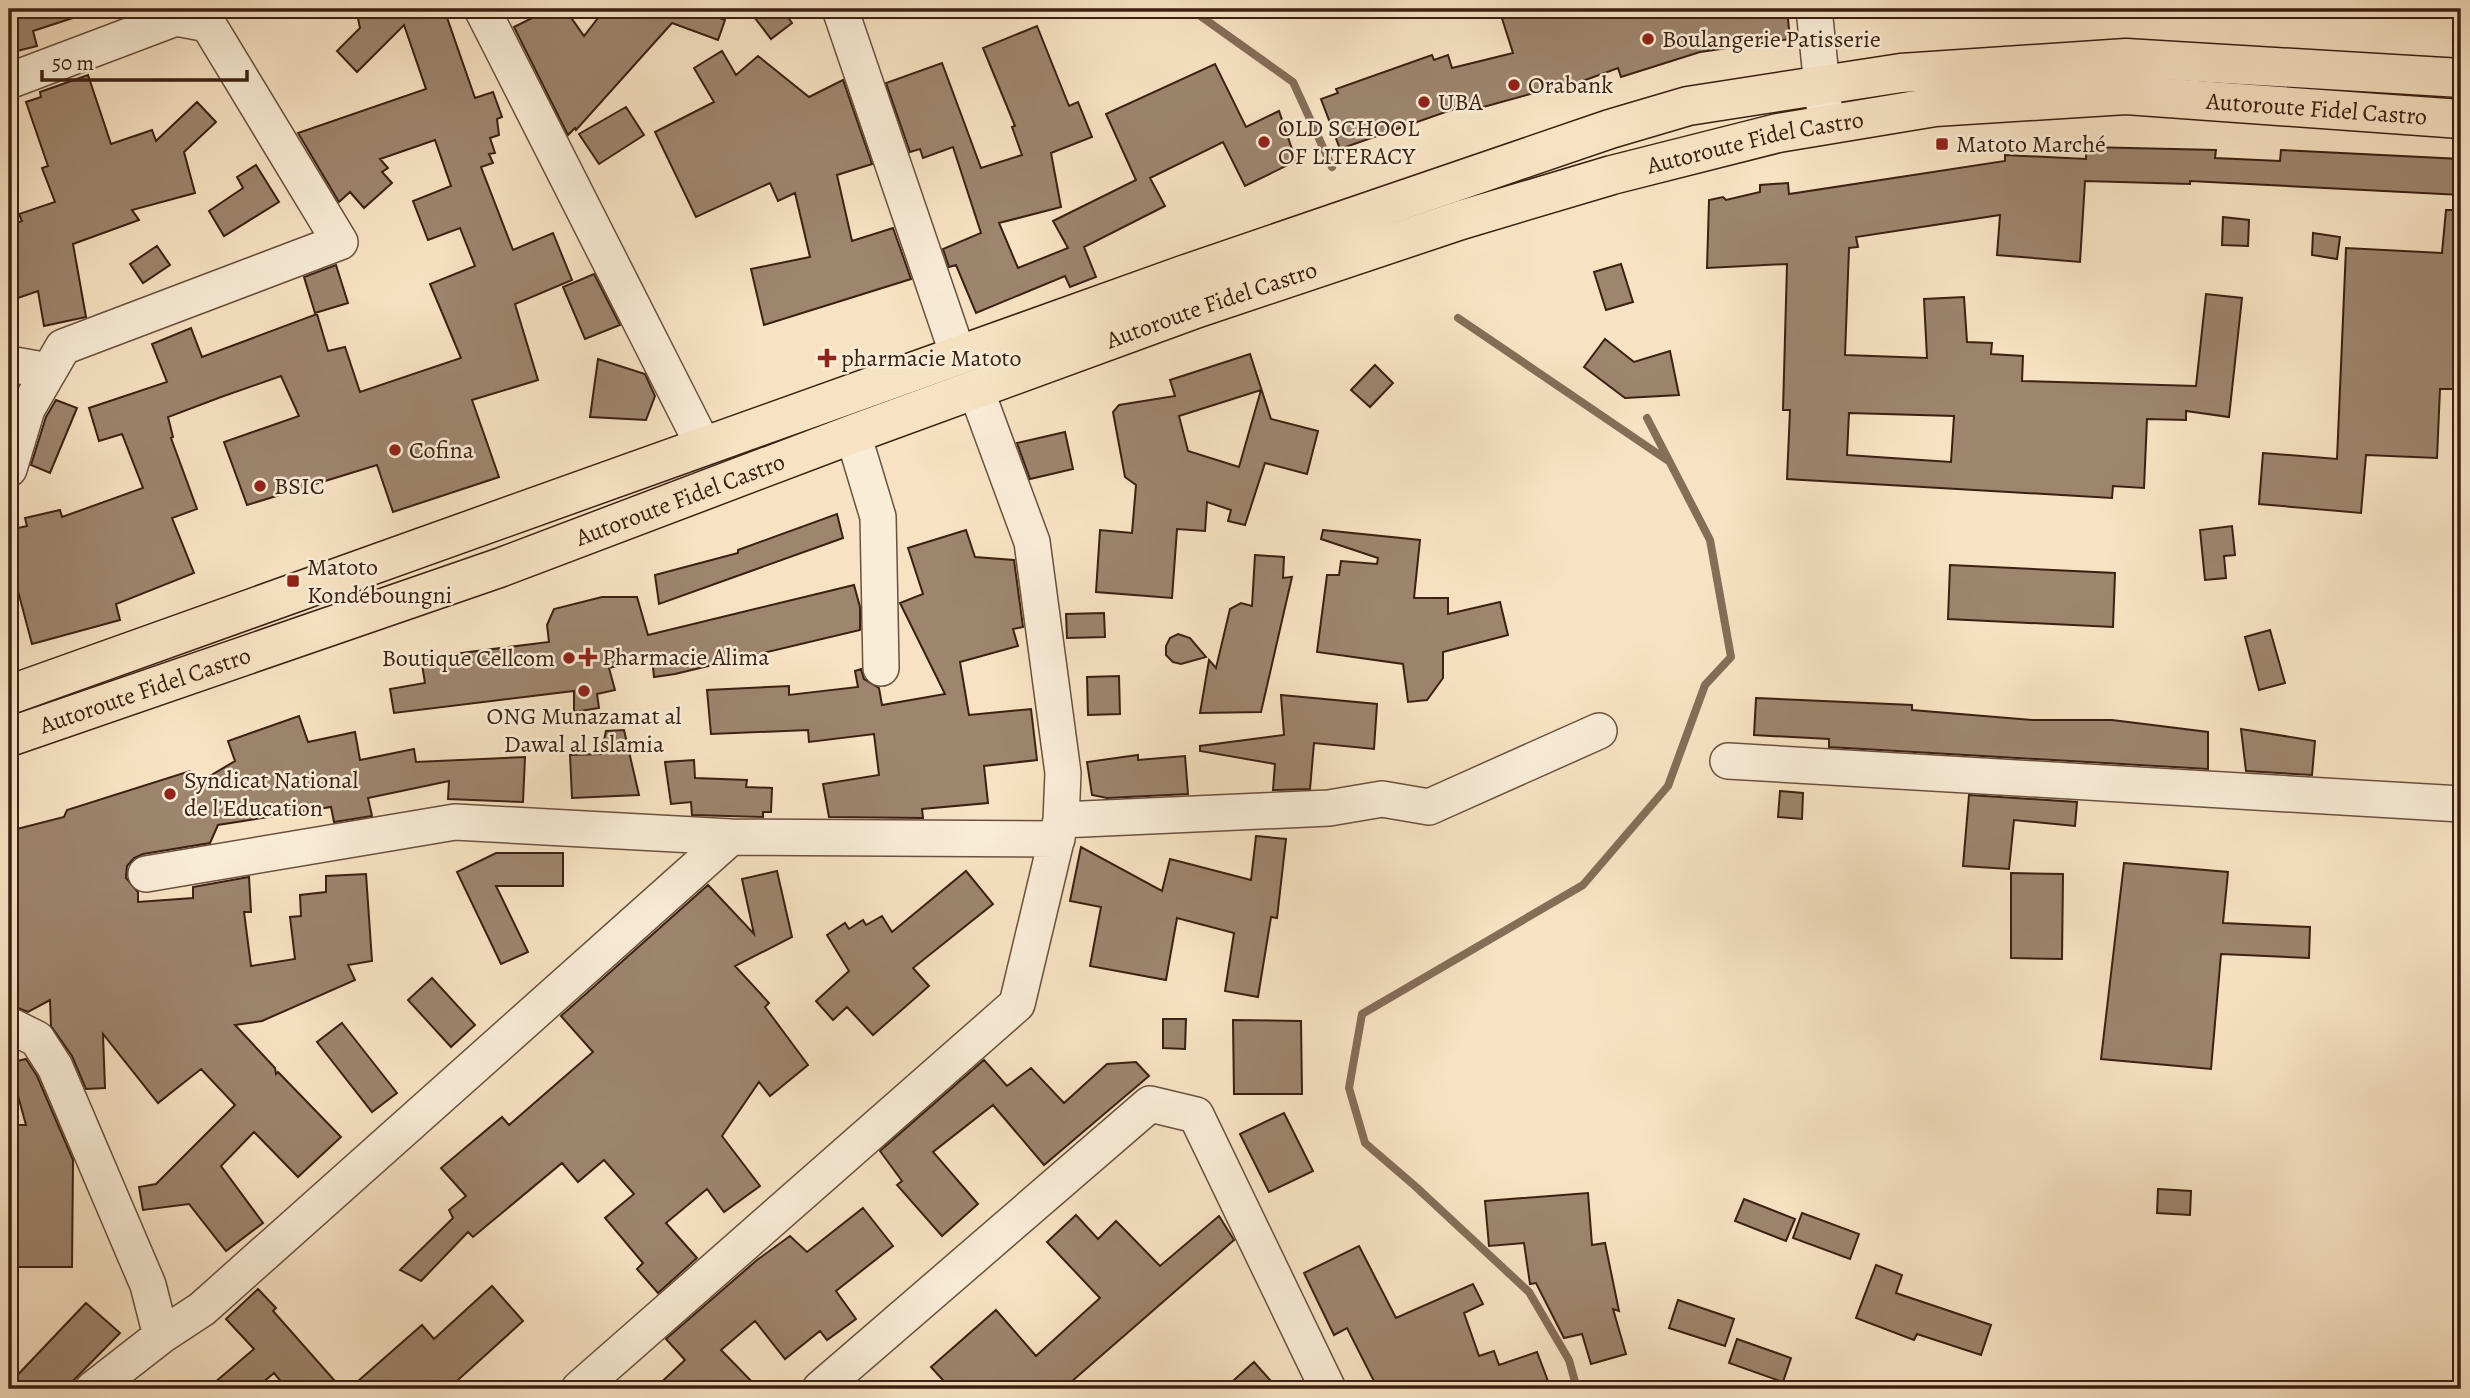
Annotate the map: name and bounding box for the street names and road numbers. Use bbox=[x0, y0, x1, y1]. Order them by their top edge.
street label: Autoroute Fidel Castro bbox=[2204, 85, 2428, 133]
street label: Autoroute Fidel Castro bbox=[1642, 103, 1866, 182]
street label: Autoroute Fidel Castro bbox=[1101, 253, 1321, 357]
street label: Autoroute Fidel Castro bbox=[570, 445, 789, 554]
street label: Autoroute Fidel Castro bbox=[34, 639, 255, 742]

